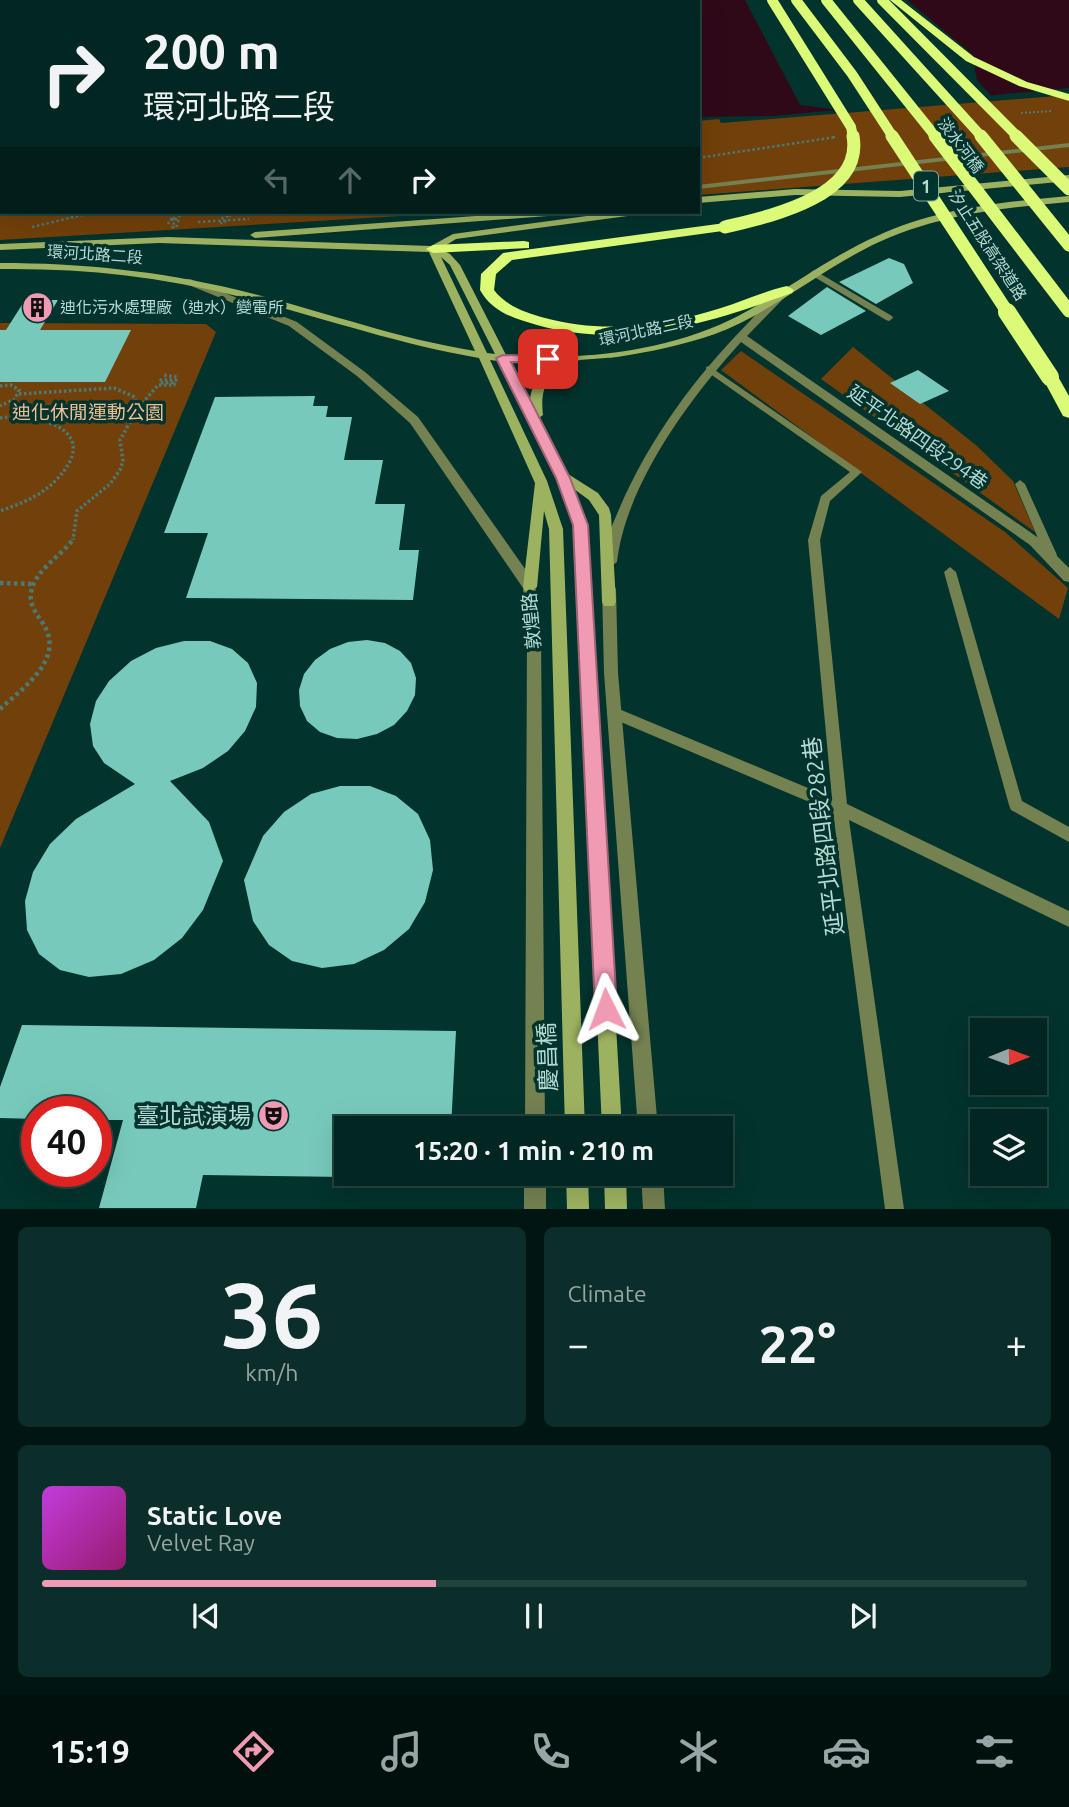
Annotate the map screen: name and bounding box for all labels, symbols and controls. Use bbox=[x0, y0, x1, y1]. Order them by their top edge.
text: 200 m bbox=[143, 23, 280, 78]
icon: right bbox=[28, 28, 119, 119]
text: 環河北路二段 bbox=[143, 88, 335, 124]
street label: 淡水河橋 bbox=[935, 114, 987, 176]
icon: left bbox=[258, 161, 296, 199]
icon: ahead bbox=[331, 161, 369, 199]
icon: right bbox=[404, 161, 442, 199]
road number: 1 bbox=[914, 172, 938, 201]
street label: 汐止五股高架道路 bbox=[946, 186, 1030, 304]
street label: 環河北路二段 bbox=[46, 242, 144, 266]
building icon: 迪化污水處理廠（迪水）變電所 bbox=[20, 290, 54, 324]
place label: 迪化污水處理廠（迪水）變電所 bbox=[60, 298, 284, 316]
street label: 環河北路二段 bbox=[597, 311, 695, 349]
pin bbox=[518, 329, 578, 389]
icon: arrive bbox=[529, 340, 567, 378]
street label: 延平北路四段294巷 bbox=[844, 381, 992, 493]
park label: 迪化休閒運動公園 bbox=[12, 401, 164, 423]
street label: 敦煌路 bbox=[518, 592, 544, 650]
street label: 延平北路四段282巷 bbox=[798, 735, 848, 937]
position arrow bbox=[569, 972, 643, 1046]
north arrow bbox=[970, 1018, 1046, 1096]
map controls bbox=[970, 1018, 1047, 1186]
street label: 慶昌橋 bbox=[533, 1022, 561, 1092]
speed limit sign: 40 bbox=[21, 1096, 112, 1187]
theatre icon: 臺北試演場 bbox=[257, 1098, 291, 1132]
place label: 臺北試演場 bbox=[136, 1103, 251, 1128]
button: layers bbox=[970, 1109, 1047, 1186]
text: 15:20 · 1 min · 210 m bbox=[413, 1136, 654, 1165]
text: 36 bbox=[220, 1263, 323, 1365]
text: Climate bbox=[568, 1281, 647, 1306]
text: 22° bbox=[759, 1315, 836, 1373]
text: − bbox=[568, 1323, 589, 1365]
text: + bbox=[1006, 1323, 1027, 1365]
text: km/h bbox=[245, 1360, 298, 1385]
text: Static Love bbox=[147, 1501, 282, 1530]
text: Velvet Ray bbox=[147, 1530, 255, 1555]
icon: previous bbox=[187, 1597, 225, 1635]
icon: pause bbox=[515, 1597, 553, 1635]
icon: next bbox=[844, 1597, 882, 1635]
icon: directions bbox=[229, 1727, 278, 1776]
icon: music bbox=[377, 1727, 426, 1776]
icon: phone bbox=[526, 1727, 575, 1776]
icon: climate bbox=[674, 1727, 723, 1776]
icon: car bbox=[822, 1727, 871, 1776]
icon: filters bbox=[970, 1727, 1019, 1776]
text: 15:19 bbox=[50, 1733, 130, 1769]

